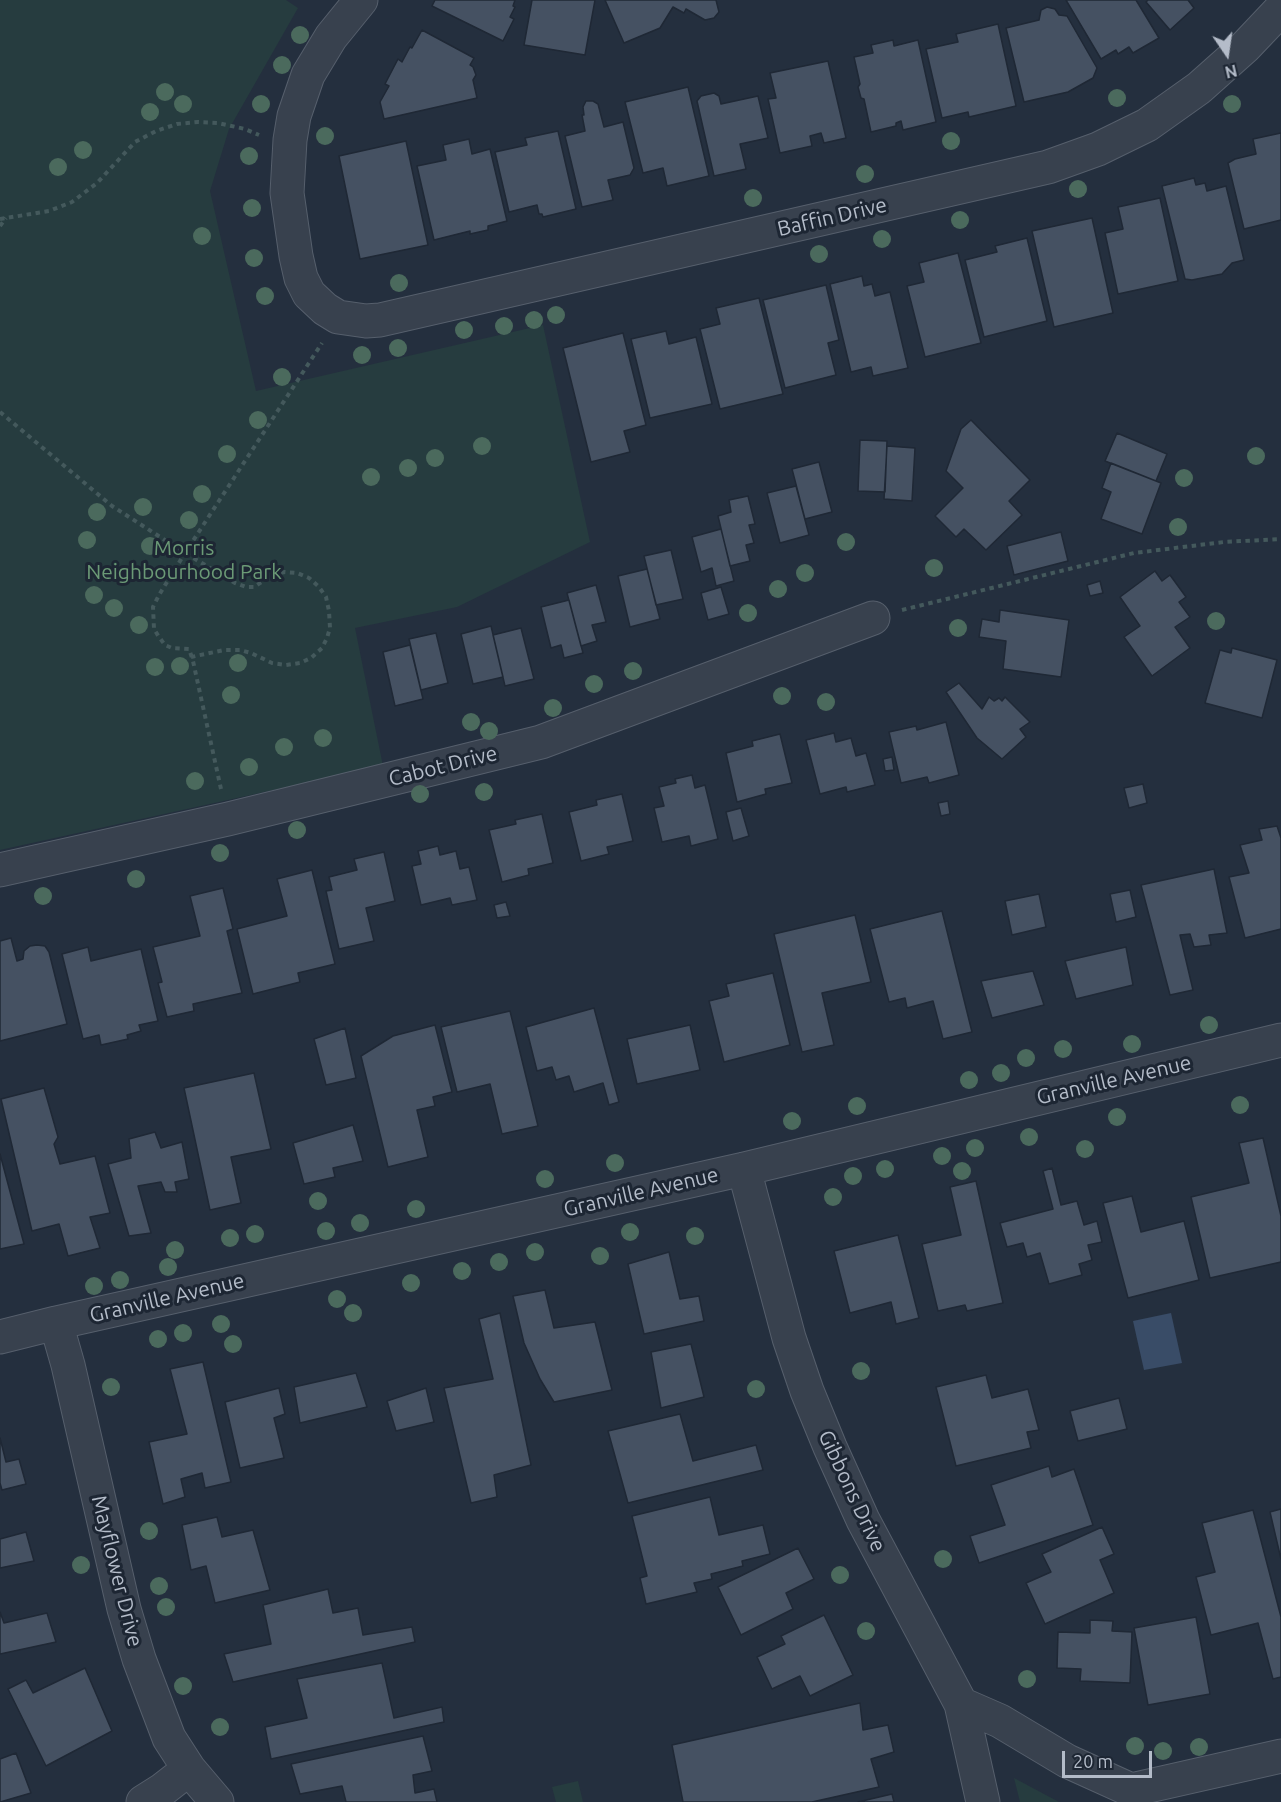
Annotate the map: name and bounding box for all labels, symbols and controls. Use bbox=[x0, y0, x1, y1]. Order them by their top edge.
north arrow bbox=[1197, 24, 1257, 84]
text: N bbox=[1223, 61, 1239, 82]
street label: Baffin Drive bbox=[775, 192, 889, 242]
park label: Morris Neighbourhood Park bbox=[86, 535, 282, 585]
street label: Cabot Drive bbox=[386, 740, 500, 792]
street label: Granville Avenue bbox=[1034, 1050, 1194, 1110]
street label: Granville Avenue bbox=[561, 1162, 721, 1222]
street label: Granville Avenue bbox=[87, 1268, 247, 1328]
street label: Gibbons Drive bbox=[813, 1426, 891, 1556]
street label: Mayflower Drive bbox=[86, 1493, 148, 1649]
scale bar bbox=[1065, 1739, 1155, 1777]
text: 20 m bbox=[1073, 1751, 1113, 1771]

